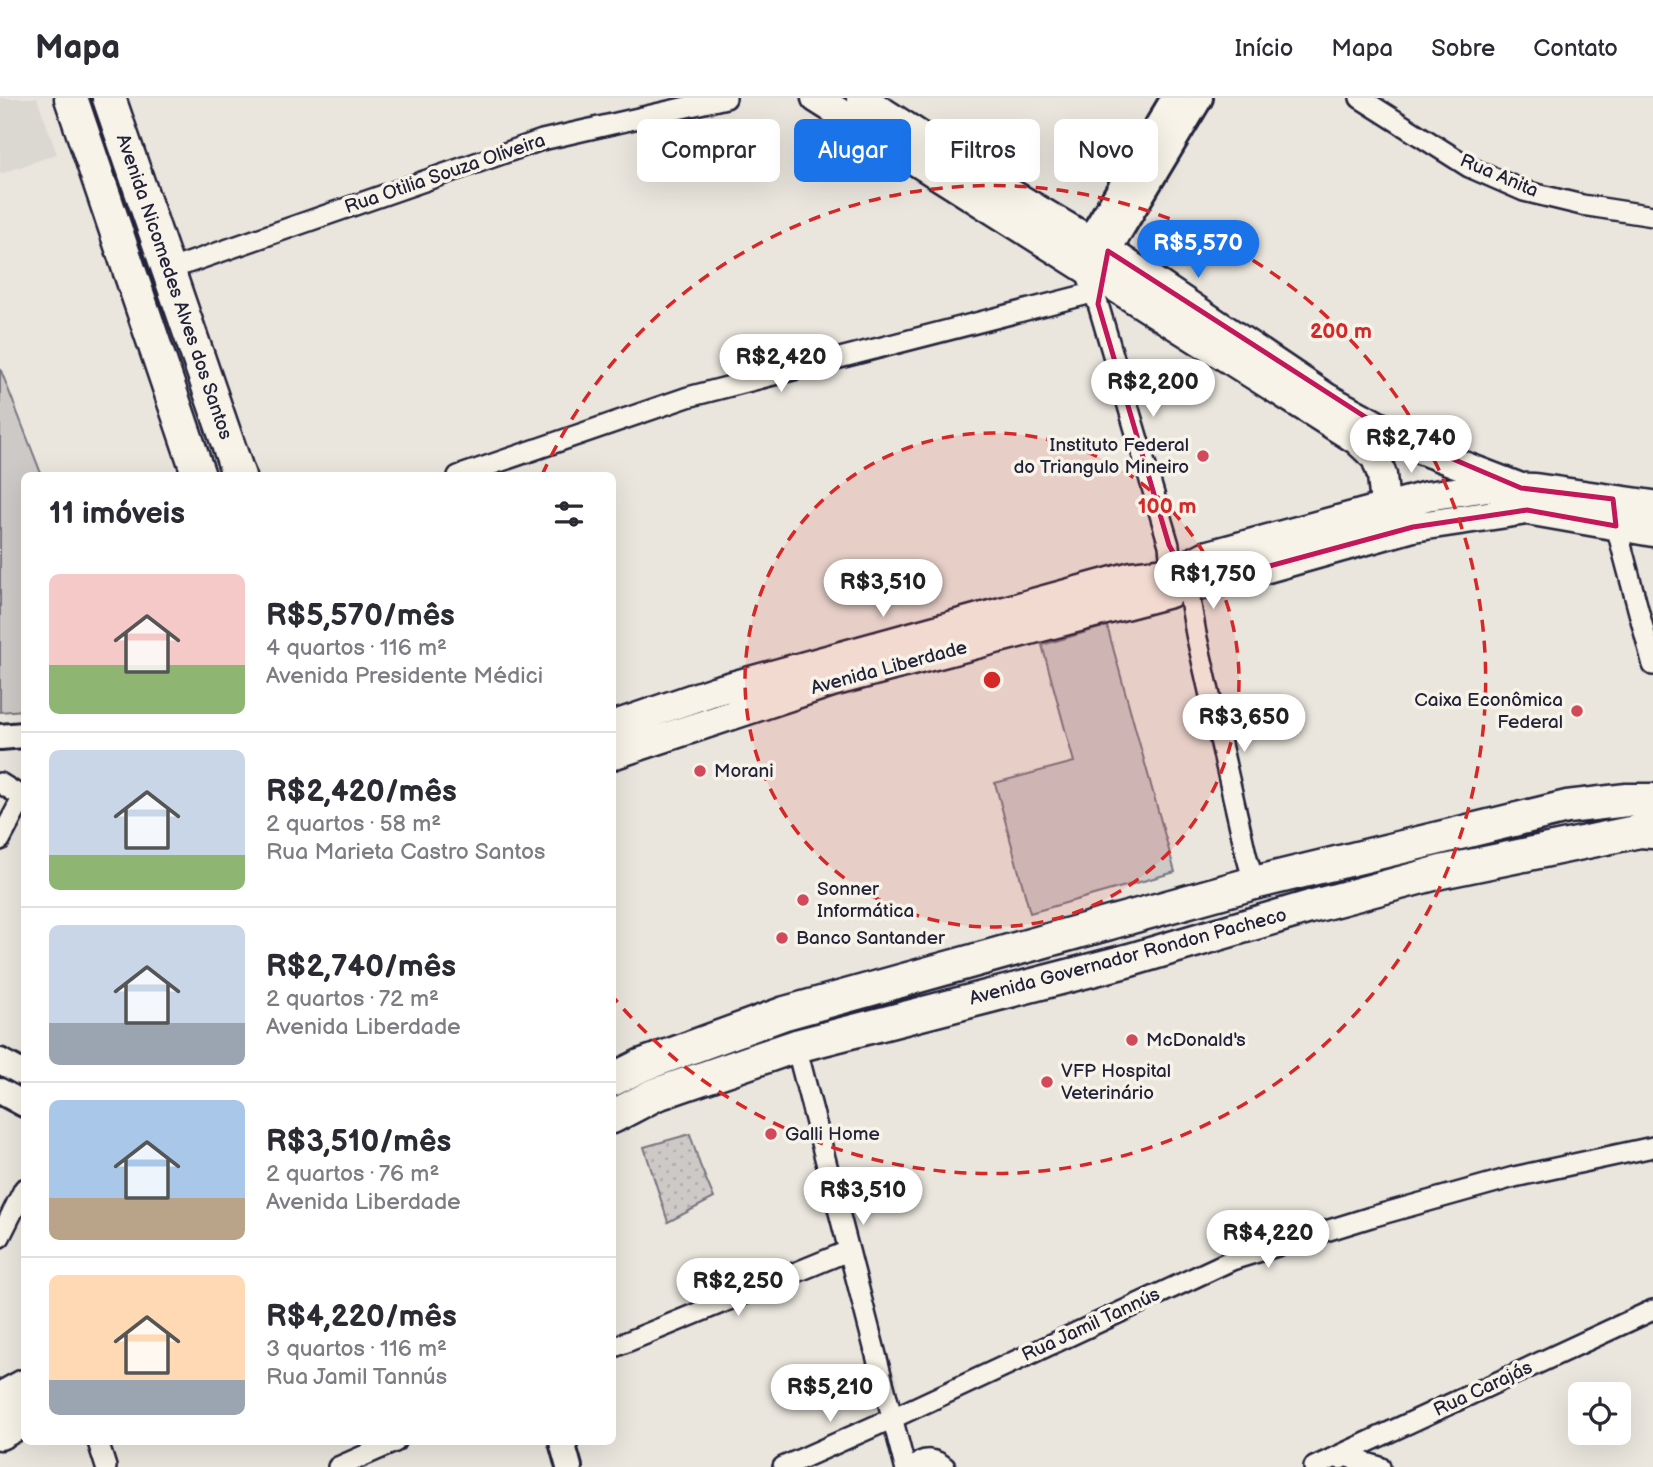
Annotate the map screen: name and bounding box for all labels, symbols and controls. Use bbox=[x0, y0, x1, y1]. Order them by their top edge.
text: Mapa bbox=[35, 28, 120, 68]
text: Início bbox=[1235, 34, 1293, 63]
text: Mapa bbox=[1331, 34, 1393, 63]
text: Sobre bbox=[1431, 34, 1495, 63]
text: Contato bbox=[1533, 34, 1618, 63]
chip: Comprar bbox=[637, 119, 780, 182]
chip: Alugar bbox=[794, 119, 911, 182]
chip: Filtros bbox=[925, 119, 1040, 182]
chip: Novo bbox=[1054, 119, 1158, 182]
street label: Rua Otilia Souza Oliveira bbox=[342, 129, 548, 219]
street label: Avenida Nicomedes Alves dos Santos bbox=[111, 131, 237, 443]
street label: Rua Anita bbox=[1456, 149, 1542, 203]
pin: R$5,570 bbox=[1133, 220, 1263, 280]
text: R$5,570 bbox=[1153, 229, 1243, 257]
text: 200 m bbox=[1310, 319, 1372, 344]
pin: R$2,420 bbox=[716, 334, 846, 394]
text: R$2,420 bbox=[735, 343, 827, 371]
pin: R$2,200 bbox=[1088, 360, 1218, 419]
text: R$2,200 bbox=[1107, 368, 1199, 396]
pin: R$2,740 bbox=[1346, 416, 1476, 475]
text: R$2,740 bbox=[1366, 424, 1456, 452]
place label: Instituto Federal do Triangulo Mineiro bbox=[1013, 434, 1189, 479]
marker: Instituto Federal do Triangulo Mineiro bbox=[1195, 448, 1211, 464]
text: 100 m bbox=[1138, 494, 1196, 519]
icon: filters bbox=[550, 495, 588, 533]
text: 11 imóveis bbox=[49, 496, 185, 532]
pin: R$1,750 bbox=[1148, 552, 1278, 611]
pin: R$3,510 bbox=[818, 560, 948, 619]
text: R$1,750 bbox=[1170, 560, 1256, 588]
text: R$3,510 bbox=[840, 568, 926, 596]
text: R$5,570/mês bbox=[266, 598, 455, 634]
icon: home bbox=[105, 602, 189, 686]
text: 4 quartos · 116 m² bbox=[266, 634, 447, 662]
street label: Avenida Liberdade bbox=[808, 636, 970, 700]
text: Avenida Presidente Médici bbox=[266, 662, 543, 690]
centre of rings bbox=[980, 668, 1004, 692]
place label: Caixa Econômica Federal bbox=[1414, 689, 1563, 734]
pin: R$3,650 bbox=[1179, 694, 1309, 754]
text: R$3,650 bbox=[1199, 703, 1290, 731]
marker: Caixa Econômica Federal bbox=[1569, 703, 1585, 719]
place label: Morani bbox=[714, 760, 774, 783]
marker: Morani bbox=[692, 763, 708, 779]
text: R$2,420/mês bbox=[266, 774, 457, 810]
icon: home bbox=[105, 778, 189, 862]
text: 2 quartos · 58 m² bbox=[266, 810, 441, 838]
text: Rua Marieta Castro Santos bbox=[266, 838, 545, 866]
place label: Sonner Informática bbox=[817, 878, 914, 923]
marker: Sonner Informática bbox=[795, 892, 811, 908]
street label: Avenida Governador Rondon Pacheco bbox=[967, 903, 1289, 1011]
place label: Banco Santander bbox=[796, 927, 946, 950]
marker: Banco Santander bbox=[774, 930, 790, 946]
text: R$2,740/mês bbox=[266, 949, 456, 985]
icon: home bbox=[105, 953, 189, 1037]
text: 2 quartos · 72 m² bbox=[266, 985, 439, 1013]
text: Avenida Liberdade bbox=[266, 1013, 461, 1041]
place label: McDonald's bbox=[1146, 1029, 1246, 1052]
marker: McDonald's bbox=[1124, 1032, 1140, 1048]
place label: VFP Hospital Veterinário bbox=[1061, 1060, 1171, 1105]
marker: VFP Hospital Veterinário bbox=[1039, 1074, 1055, 1090]
place label: Galli Home bbox=[785, 1123, 880, 1146]
text: R$3,510/mês bbox=[266, 1124, 451, 1160]
marker: Galli Home bbox=[763, 1126, 779, 1142]
icon: home bbox=[105, 1128, 189, 1212]
text: 2 quartos · 76 m² bbox=[266, 1160, 439, 1188]
pin: R$3,510 bbox=[798, 1168, 928, 1227]
text: R$3,510 bbox=[820, 1176, 906, 1204]
text: Avenida Liberdade bbox=[266, 1188, 461, 1216]
pin: R$4,220 bbox=[1203, 1210, 1333, 1270]
text: R$4,220 bbox=[1222, 1219, 1314, 1247]
pin: R$2,250 bbox=[673, 1258, 803, 1318]
text: R$2,250 bbox=[692, 1267, 784, 1295]
street label: Rua Jamil Tannús bbox=[1018, 1283, 1164, 1367]
text: R$4,220/mês bbox=[266, 1299, 457, 1335]
icon: home bbox=[105, 1303, 189, 1387]
text: 3 quartos · 116 m² bbox=[266, 1335, 447, 1363]
street label: Rua Carajás bbox=[1430, 1356, 1536, 1422]
text: Rua Jamil Tannús bbox=[266, 1363, 447, 1391]
pin: R$5,210 bbox=[765, 1364, 895, 1424]
text: R$5,210 bbox=[787, 1373, 873, 1401]
map controls bbox=[1568, 1382, 1631, 1445]
button: locate bbox=[1568, 1382, 1631, 1445]

